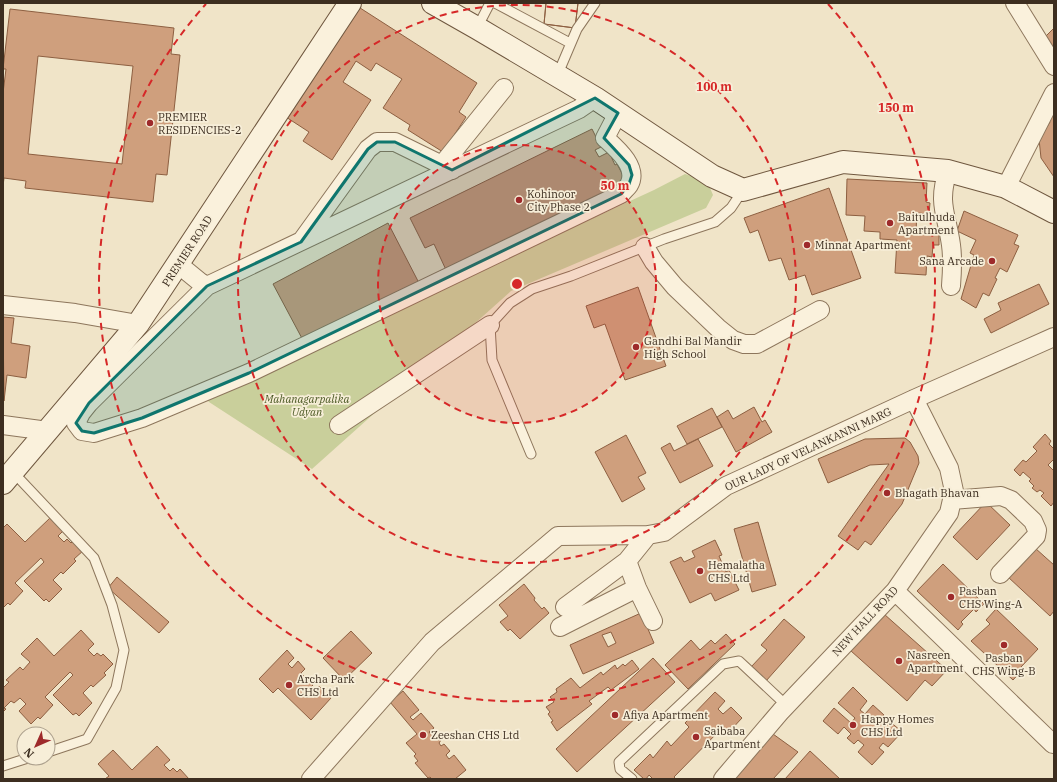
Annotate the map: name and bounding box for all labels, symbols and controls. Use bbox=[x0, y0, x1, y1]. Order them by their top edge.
text: 100 m bbox=[696, 79, 732, 94]
text: 150 m bbox=[878, 100, 914, 115]
place label: PREMIER RESIDENCIES-2 bbox=[158, 110, 242, 137]
marker: PREMIER RESIDENCIES-2 bbox=[145, 118, 155, 128]
text: 50 m bbox=[601, 178, 630, 193]
place label: Kohinoor City Phase 2 bbox=[527, 187, 590, 214]
marker: Kohinoor City Phase 2 bbox=[514, 195, 524, 205]
place label: Baitulhuda Apartment bbox=[898, 210, 955, 237]
street label: PREMIER ROAD bbox=[159, 213, 215, 289]
marker: Baitulhuda Apartment bbox=[885, 218, 895, 228]
place label: Minnat Apartment bbox=[815, 238, 911, 252]
marker: Minnat Apartment bbox=[802, 240, 812, 250]
place label: Sana Arcade bbox=[919, 254, 984, 268]
marker: Sana Arcade bbox=[987, 256, 997, 266]
centre of rings bbox=[510, 277, 524, 291]
place label: Gandhi Bal Mandir High School bbox=[644, 334, 742, 361]
marker: Gandhi Bal Mandir High School bbox=[631, 342, 641, 352]
park label: Mahanagarpalika Udyan bbox=[264, 392, 349, 419]
street label: OUR LADY OF VELANKANNI MARG bbox=[722, 404, 894, 494]
place label: Bhagath Bhavan bbox=[895, 486, 979, 500]
marker: Bhagath Bhavan bbox=[882, 488, 892, 498]
place label: Hemalatha CHS Ltd bbox=[708, 558, 765, 585]
marker: Hemalatha CHS Ltd bbox=[695, 566, 705, 576]
street label: NEW HALL ROAD bbox=[829, 583, 901, 659]
place label: Pasban CHS Wing-A bbox=[959, 584, 1023, 611]
marker: Pasban CHS Wing-A bbox=[946, 592, 956, 602]
marker: Pasban CHS Wing-B bbox=[999, 640, 1009, 650]
place label: Nasreen Apartment bbox=[907, 648, 964, 675]
place label: Pasban CHS Wing-B bbox=[972, 651, 1036, 678]
marker: Nasreen Apartment bbox=[894, 656, 904, 666]
place label: Archa Park CHS Ltd bbox=[297, 672, 355, 699]
marker: Archa Park CHS Ltd bbox=[284, 680, 294, 690]
place label: Afiya Apartment bbox=[623, 708, 708, 722]
marker: Afiya Apartment bbox=[610, 710, 620, 720]
place label: Happy Homes CHS Ltd bbox=[861, 712, 934, 739]
marker: Happy Homes CHS Ltd bbox=[848, 720, 858, 730]
place label: Saibaba Apartment bbox=[704, 724, 761, 751]
north arrow bbox=[16, 726, 56, 766]
place label: Zeeshan CHS Ltd bbox=[431, 728, 520, 742]
marker: Zeeshan CHS Ltd bbox=[418, 730, 428, 740]
marker: Saibaba Apartment bbox=[691, 732, 701, 742]
text: N bbox=[21, 745, 37, 761]

